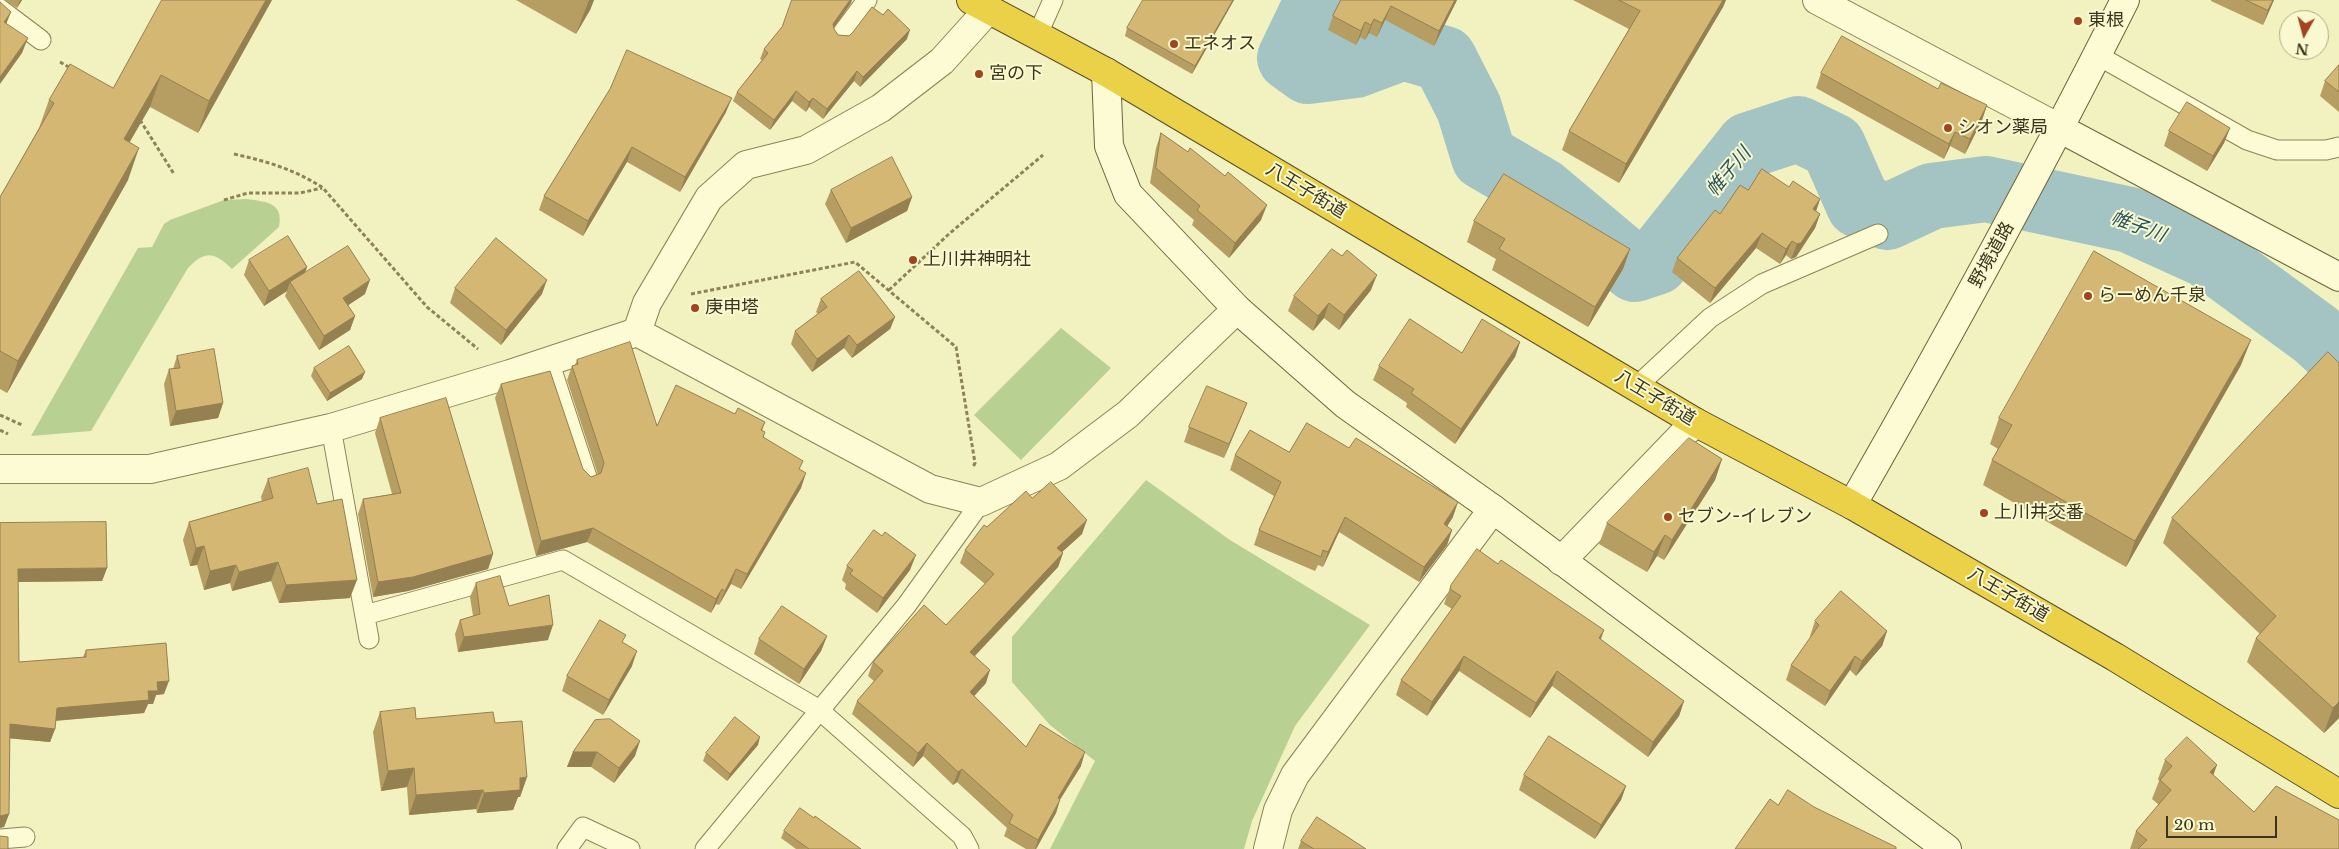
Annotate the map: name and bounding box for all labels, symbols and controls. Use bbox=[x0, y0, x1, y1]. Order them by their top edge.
place label: 東根 bbox=[2088, 10, 2124, 32]
north arrow bbox=[2279, 10, 2329, 60]
marker: 東根 bbox=[2072, 15, 2084, 27]
place label: エネオス bbox=[1184, 33, 1256, 55]
marker: エネオス bbox=[1168, 38, 1180, 50]
text: N bbox=[2295, 39, 2310, 59]
place label: 宮の下 bbox=[989, 63, 1043, 85]
marker: 宮の下 bbox=[973, 68, 985, 80]
place label: シオン薬局 bbox=[1958, 117, 2048, 139]
marker: シオン薬局 bbox=[1942, 122, 1954, 134]
water label: 帷子川 bbox=[1702, 143, 1756, 201]
street label: 八王子街道 bbox=[1262, 159, 1350, 223]
water label: 帷子川 bbox=[2107, 207, 2169, 247]
street label: 野境道路 bbox=[1965, 218, 2019, 292]
place label: 上川井神明社 bbox=[923, 249, 1031, 271]
marker: 上川井神明社 bbox=[907, 254, 919, 266]
place label: らーめん千泉 bbox=[2098, 285, 2206, 307]
marker: らーめん千泉 bbox=[2082, 290, 2094, 302]
place label: 庚申塔 bbox=[705, 297, 759, 319]
marker: 庚申塔 bbox=[689, 302, 701, 314]
street label: 八王子街道 bbox=[1611, 366, 1699, 430]
place label: 上川井交番 bbox=[1994, 502, 2084, 524]
place label: セブン-イレブン bbox=[1678, 506, 1812, 528]
marker: 上川井交番 bbox=[1978, 507, 1990, 519]
marker: セブン-イレブン bbox=[1662, 511, 1674, 523]
street label: 八王子街道 bbox=[1964, 563, 2052, 627]
scale bar bbox=[2169, 806, 2280, 838]
text: 20 m bbox=[2174, 815, 2214, 834]

